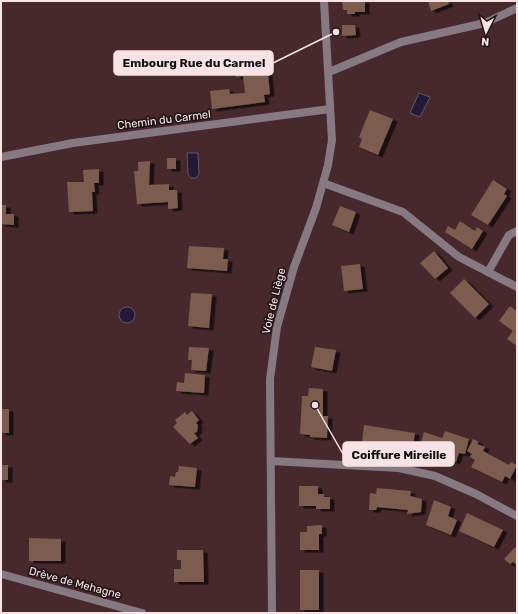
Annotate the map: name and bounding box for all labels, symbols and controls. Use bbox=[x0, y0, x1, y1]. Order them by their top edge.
north arrow bbox=[466, 12, 506, 52]
text: N bbox=[481, 35, 490, 48]
callout: Embourg Rue du Carmel bbox=[114, 51, 273, 75]
text: Embourg Rue du Carmel bbox=[123, 56, 265, 70]
street label: Chemin du Carmel bbox=[117, 108, 211, 132]
street label: Voie de Liège bbox=[260, 267, 288, 335]
callout: Coiffure Mireille bbox=[343, 442, 454, 466]
text: Coiffure Mireille bbox=[352, 448, 446, 462]
street label: Drève de Mehagne bbox=[28, 564, 122, 602]

